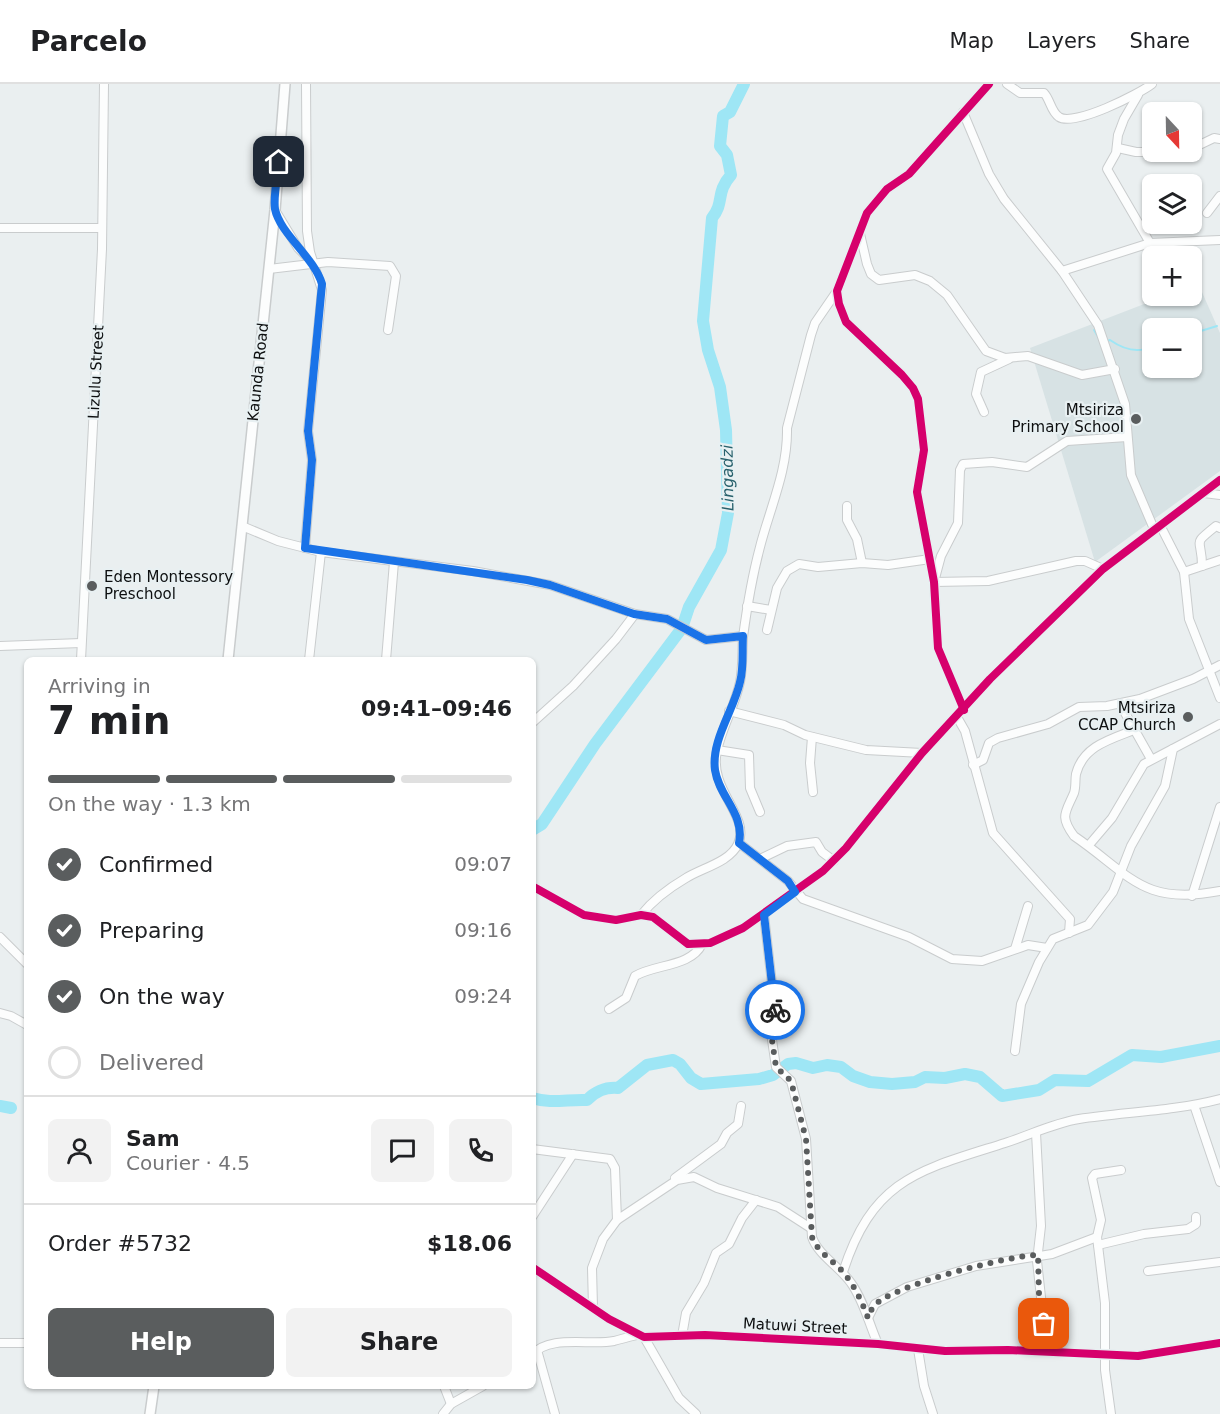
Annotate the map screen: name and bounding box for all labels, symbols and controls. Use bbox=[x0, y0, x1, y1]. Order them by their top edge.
text: Parcelo bbox=[30, 25, 147, 58]
text: Map bbox=[950, 29, 994, 53]
text: Layers bbox=[1027, 29, 1096, 53]
text: Share bbox=[1129, 29, 1190, 53]
north arrow bbox=[1142, 102, 1202, 162]
map controls bbox=[1142, 102, 1202, 378]
pin bbox=[253, 136, 304, 187]
icon: home bbox=[262, 145, 295, 178]
button: layers bbox=[1142, 174, 1202, 234]
button: + bbox=[1142, 246, 1202, 306]
button: − bbox=[1142, 318, 1202, 378]
street label: Kaunda Road bbox=[244, 322, 272, 422]
street label: Lizulu Street bbox=[85, 325, 107, 419]
place label: Mtsiriza Primary School bbox=[1011, 401, 1124, 436]
marker: Mtsiriza Primary School bbox=[1129, 412, 1143, 426]
water label: Lingadzi bbox=[717, 444, 738, 511]
place label: Eden Montessory Preschool bbox=[104, 568, 233, 603]
marker: Eden Montessory Preschool bbox=[85, 579, 99, 593]
text: Arriving in bbox=[48, 674, 151, 698]
text: 09:41–09:46 bbox=[361, 696, 512, 721]
text: 7 min bbox=[48, 698, 170, 743]
place label: Mtsiriza CCAP Church bbox=[1078, 699, 1176, 734]
marker: Mtsiriza CCAP Church bbox=[1181, 710, 1195, 724]
text: On the way · 1.3 km bbox=[48, 792, 251, 816]
icon: check bbox=[48, 848, 81, 881]
text: Confirmed bbox=[99, 852, 213, 877]
text: 09:07 bbox=[454, 852, 512, 876]
icon: check bbox=[48, 914, 81, 947]
text: Preparing bbox=[99, 918, 205, 943]
text: 09:16 bbox=[454, 918, 512, 942]
icon: check bbox=[48, 980, 81, 1013]
courier bbox=[745, 980, 805, 1040]
text: On the way bbox=[99, 984, 225, 1009]
text: 09:24 bbox=[454, 984, 512, 1008]
icon: bike bbox=[759, 994, 792, 1027]
text: Delivered bbox=[99, 1050, 204, 1075]
button: person bbox=[48, 1119, 111, 1182]
button: chat bbox=[371, 1119, 434, 1182]
button: phone bbox=[449, 1119, 512, 1182]
text: Sam bbox=[126, 1126, 180, 1151]
text: Courier · 4.5 bbox=[126, 1151, 250, 1175]
text: Order #5732 bbox=[48, 1231, 192, 1256]
text: $18.06 bbox=[427, 1231, 512, 1256]
pin bbox=[1018, 1298, 1069, 1349]
icon: bag bbox=[1027, 1307, 1060, 1340]
button: Help bbox=[48, 1308, 274, 1377]
button: Share bbox=[286, 1308, 512, 1377]
street label: Matuwi Street bbox=[742, 1314, 848, 1338]

